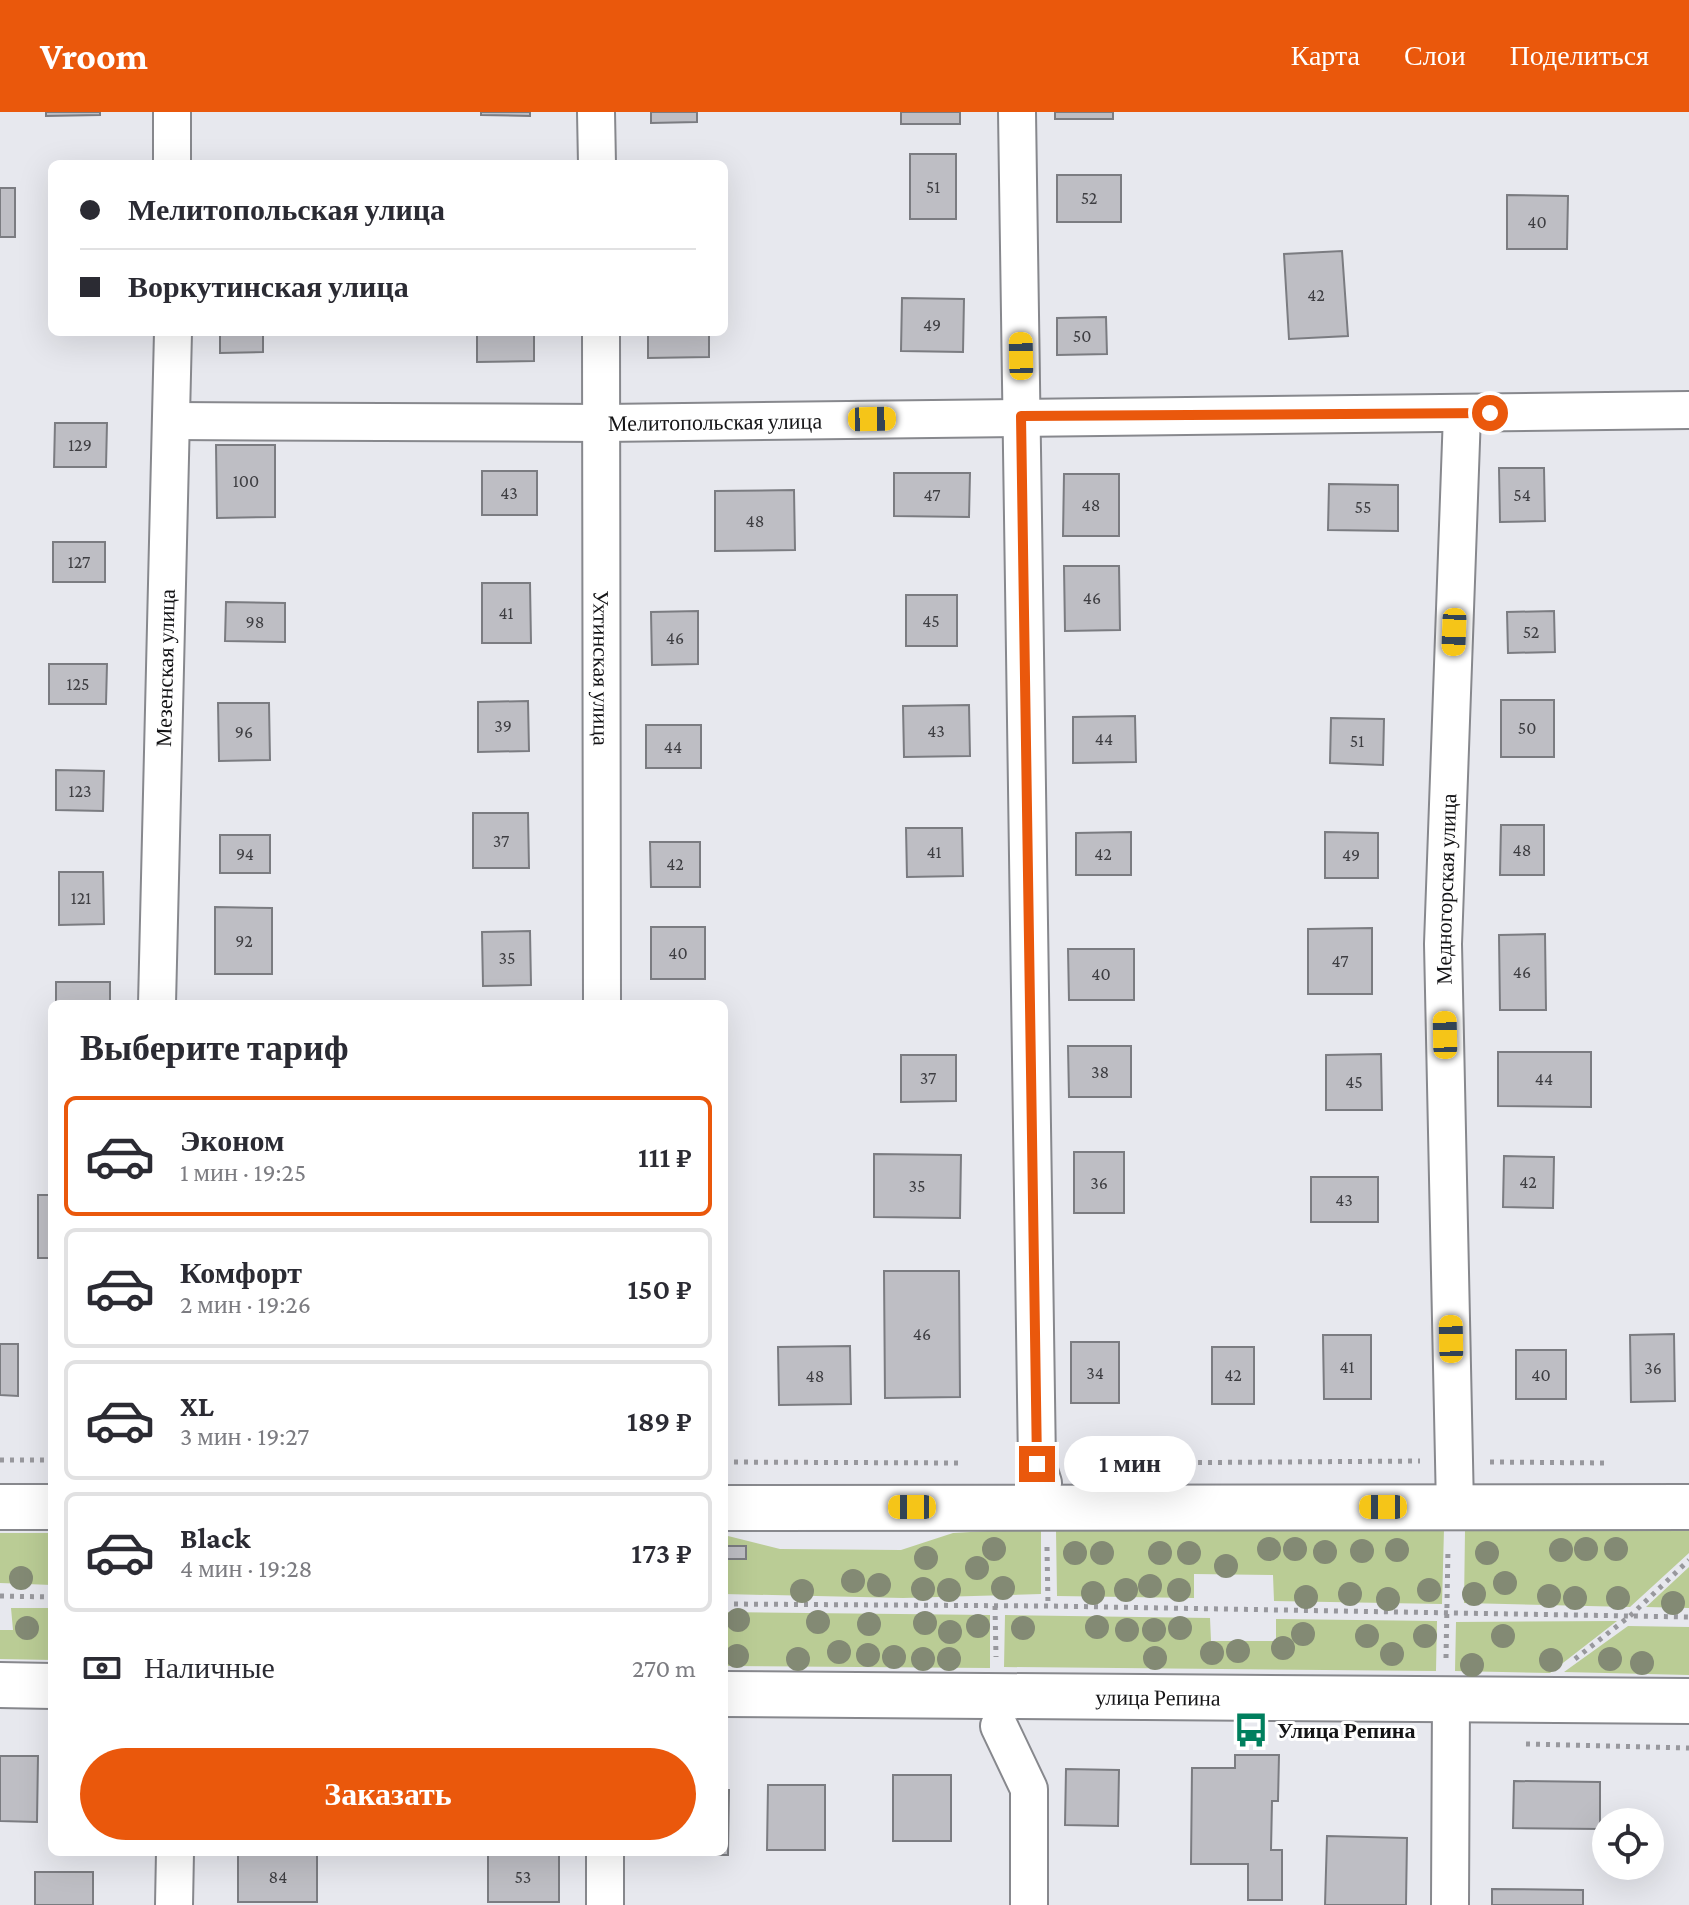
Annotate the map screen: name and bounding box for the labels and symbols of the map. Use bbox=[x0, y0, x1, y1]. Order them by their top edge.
house number: 51 bbox=[926, 177, 940, 197]
house number: 52 bbox=[1081, 188, 1097, 208]
house number: 40 bbox=[1527, 212, 1547, 232]
house number: 42 bbox=[1307, 285, 1325, 305]
house number: 49 bbox=[923, 315, 941, 335]
house number: 50 bbox=[1073, 326, 1091, 346]
car bbox=[1009, 332, 1033, 380]
route start bbox=[1472, 395, 1508, 431]
car bbox=[848, 407, 896, 431]
street label: Мелитопольская улица bbox=[608, 408, 822, 436]
house number: 129 bbox=[68, 435, 92, 455]
house number: 100 bbox=[233, 471, 259, 491]
house number: 43 bbox=[500, 483, 518, 503]
house number: 47 bbox=[923, 485, 941, 505]
house number: 54 bbox=[1513, 485, 1531, 505]
house number: 48 bbox=[1082, 495, 1100, 515]
house number: 55 bbox=[1355, 497, 1371, 517]
house number: 48 bbox=[746, 511, 764, 531]
house number: 127 bbox=[68, 552, 90, 572]
house number: 46 bbox=[1083, 588, 1101, 608]
street label: Мезенская улица bbox=[151, 589, 180, 747]
street label: Ухтинская улица bbox=[588, 590, 614, 746]
house number: 41 bbox=[498, 603, 514, 623]
car bbox=[1441, 608, 1467, 656]
house number: 45 bbox=[922, 611, 940, 631]
house number: 98 bbox=[246, 612, 264, 632]
house number: 52 bbox=[1523, 622, 1539, 642]
house number: 46 bbox=[666, 628, 684, 648]
house number: 125 bbox=[66, 674, 90, 694]
house number: 39 bbox=[494, 716, 512, 736]
house number: 50 bbox=[1518, 718, 1536, 738]
house number: 43 bbox=[927, 721, 945, 741]
house number: 96 bbox=[235, 722, 253, 742]
house number: 44 bbox=[1095, 729, 1113, 749]
house number: 51 bbox=[1350, 731, 1364, 751]
house number: 44 bbox=[664, 737, 682, 757]
house number: 123 bbox=[68, 781, 92, 801]
street label: Медногорская улица bbox=[1431, 793, 1461, 985]
house number: 37 bbox=[493, 831, 509, 851]
house number: 48 bbox=[1513, 840, 1531, 860]
house number: 41 bbox=[926, 842, 942, 862]
house number: 94 bbox=[236, 844, 254, 864]
house number: 42 bbox=[1094, 844, 1112, 864]
house number: 49 bbox=[1342, 845, 1360, 865]
house number: 42 bbox=[666, 854, 684, 874]
house number: 121 bbox=[71, 888, 91, 908]
house number: 92 bbox=[235, 931, 253, 951]
house number: 40 bbox=[668, 943, 688, 963]
house number: 35 bbox=[498, 948, 516, 968]
house number: 47 bbox=[1331, 951, 1349, 971]
house number: 46 bbox=[1513, 962, 1531, 982]
house number: 40 bbox=[1091, 964, 1111, 984]
car bbox=[1433, 1011, 1457, 1059]
house number: 38 bbox=[1091, 1062, 1109, 1082]
house number: 37 bbox=[920, 1068, 936, 1088]
house number: 44 bbox=[1535, 1069, 1553, 1089]
house number: 45 bbox=[1345, 1072, 1363, 1092]
house number: 42 bbox=[1519, 1172, 1537, 1192]
house number: 36 bbox=[1090, 1173, 1108, 1193]
house number: 35 bbox=[908, 1176, 926, 1196]
house number: 43 bbox=[1335, 1190, 1353, 1210]
car bbox=[1439, 1315, 1463, 1363]
house number: 46 bbox=[913, 1324, 931, 1344]
house number: 41 bbox=[1339, 1357, 1355, 1377]
house number: 36 bbox=[1644, 1358, 1662, 1378]
house number: 34 bbox=[1086, 1363, 1104, 1383]
house number: 42 bbox=[1224, 1365, 1242, 1385]
house number: 40 bbox=[1531, 1365, 1551, 1385]
house number: 48 bbox=[806, 1366, 824, 1386]
callout: 1 мин bbox=[1065, 1436, 1197, 1492]
route end bbox=[1019, 1446, 1055, 1482]
car bbox=[888, 1495, 936, 1519]
car bbox=[1359, 1495, 1407, 1519]
street label: улица Репина bbox=[1095, 1685, 1221, 1711]
bus stop icon: Улица Репина bbox=[1232, 1711, 1270, 1749]
place label: Улица Репина bbox=[1277, 1718, 1416, 1743]
house number: 84 bbox=[269, 1867, 287, 1887]
house number: 53 bbox=[515, 1867, 531, 1887]

